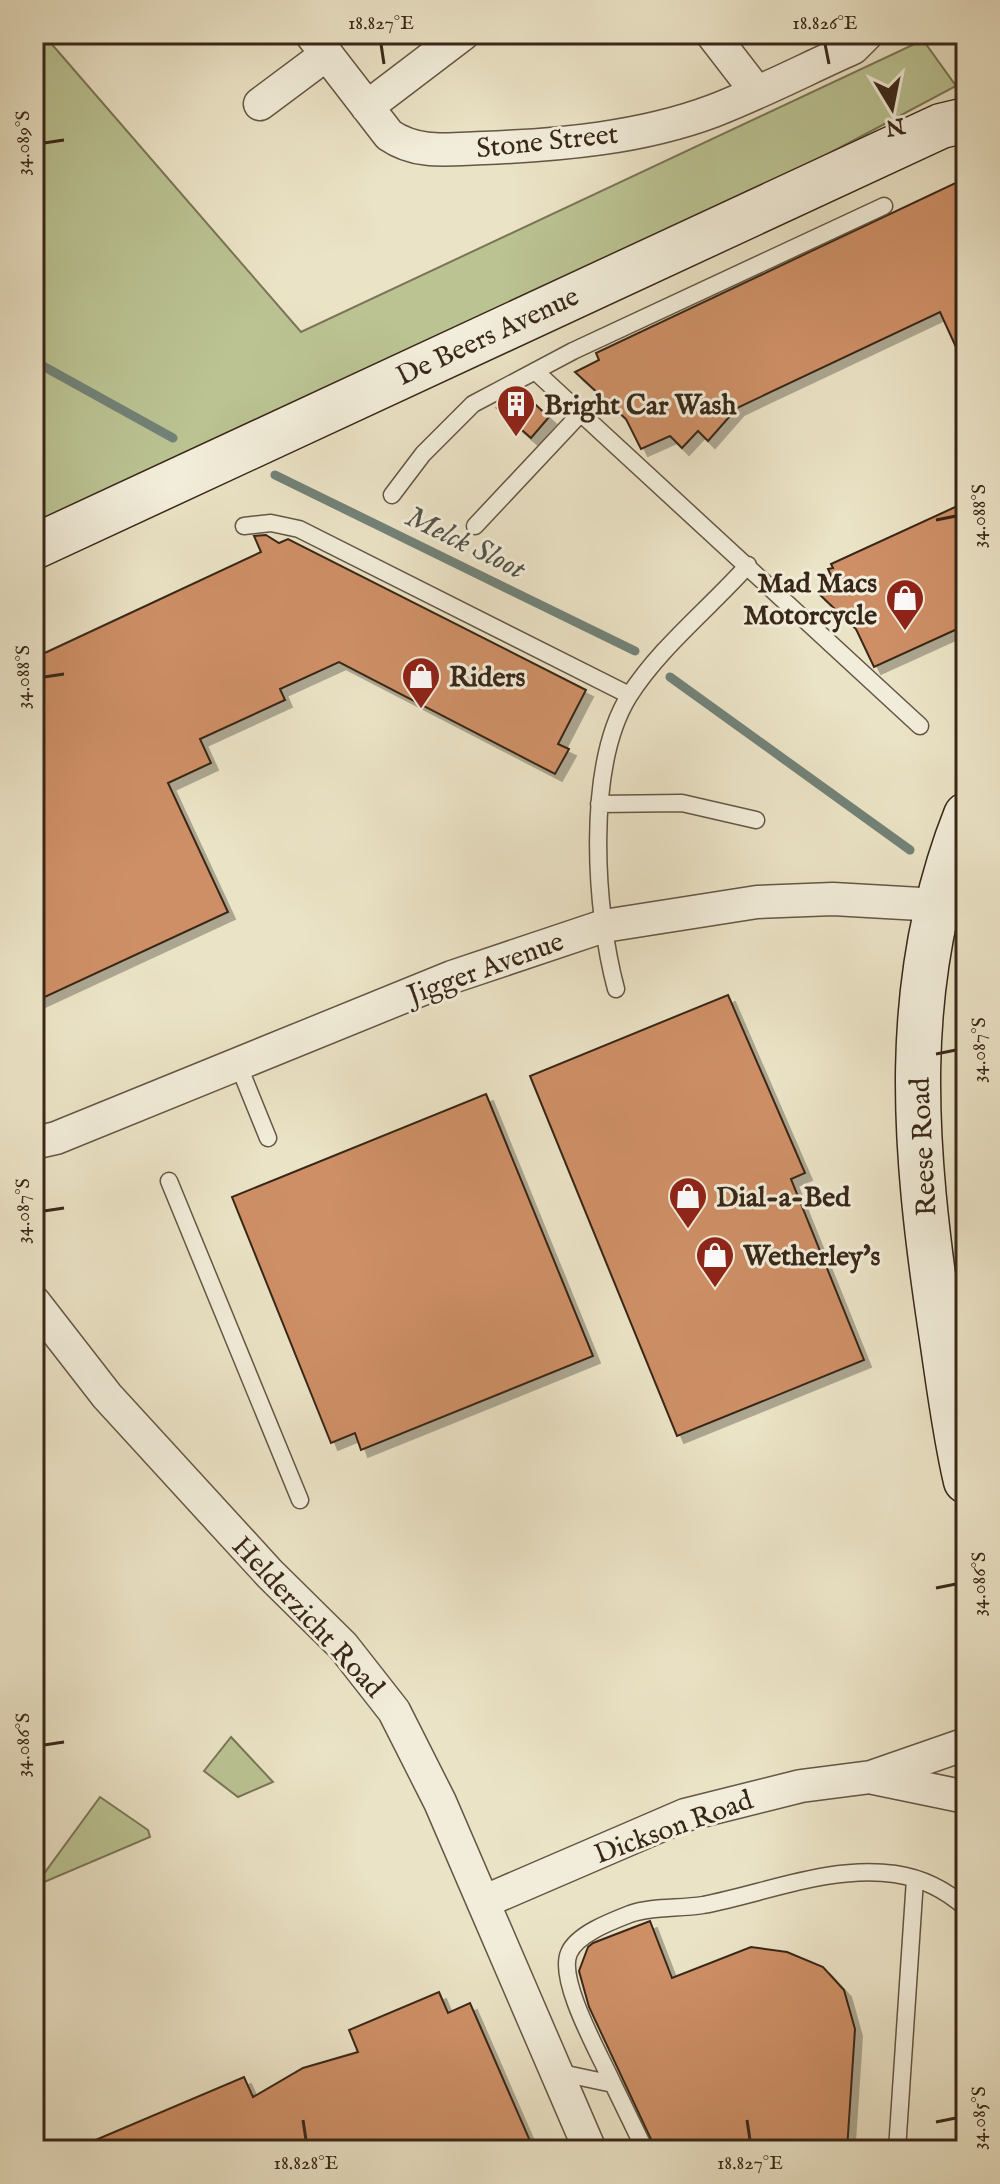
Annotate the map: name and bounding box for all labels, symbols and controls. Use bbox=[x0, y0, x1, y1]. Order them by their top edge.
text: 18.827°E bbox=[348, 11, 414, 36]
text: 18.826°E bbox=[792, 11, 858, 36]
north arrow bbox=[852, 68, 932, 148]
text: N bbox=[883, 110, 908, 141]
text: 34.089°S bbox=[11, 111, 36, 176]
street label: Stone Street bbox=[475, 118, 620, 167]
street label: De Beers Avenue bbox=[391, 280, 585, 395]
building icon: Bright Car Wash bbox=[495, 383, 537, 438]
place label: Bright Car Wash bbox=[544, 389, 737, 424]
text: 34.088°S bbox=[967, 484, 992, 548]
water label: Melck Sloot bbox=[399, 499, 532, 590]
place label: Mad Macs Motorcycle bbox=[743, 567, 877, 634]
shop icon: Mad Macs Motorcycle bbox=[884, 577, 926, 632]
text: 34.088°S bbox=[11, 645, 36, 709]
shop icon: Riders bbox=[400, 655, 442, 710]
place label: Riders bbox=[449, 661, 526, 696]
street label: Jigger Avenue bbox=[400, 925, 569, 1015]
text: 34.087°S bbox=[967, 1017, 992, 1083]
street label: Reese Road bbox=[903, 1077, 946, 1217]
shop icon: Dial-a-Bed bbox=[667, 1175, 709, 1230]
text: 34.087°S bbox=[11, 1178, 36, 1244]
place label: Dial-a-Bed bbox=[716, 1181, 851, 1216]
shop icon: Wetherley's bbox=[694, 1234, 736, 1289]
place label: Wetherley's bbox=[742, 1240, 880, 1275]
street label: Helderzicht Road bbox=[223, 1530, 391, 1706]
text: 34.086°S bbox=[967, 1552, 992, 1616]
text: 34.086°S bbox=[11, 1713, 36, 1777]
street label: Dickson Road bbox=[590, 1783, 758, 1873]
text: 34.085°S bbox=[967, 2086, 992, 2150]
text: 18.828°E bbox=[274, 2151, 339, 2176]
text: 18.827°E bbox=[717, 2151, 783, 2176]

